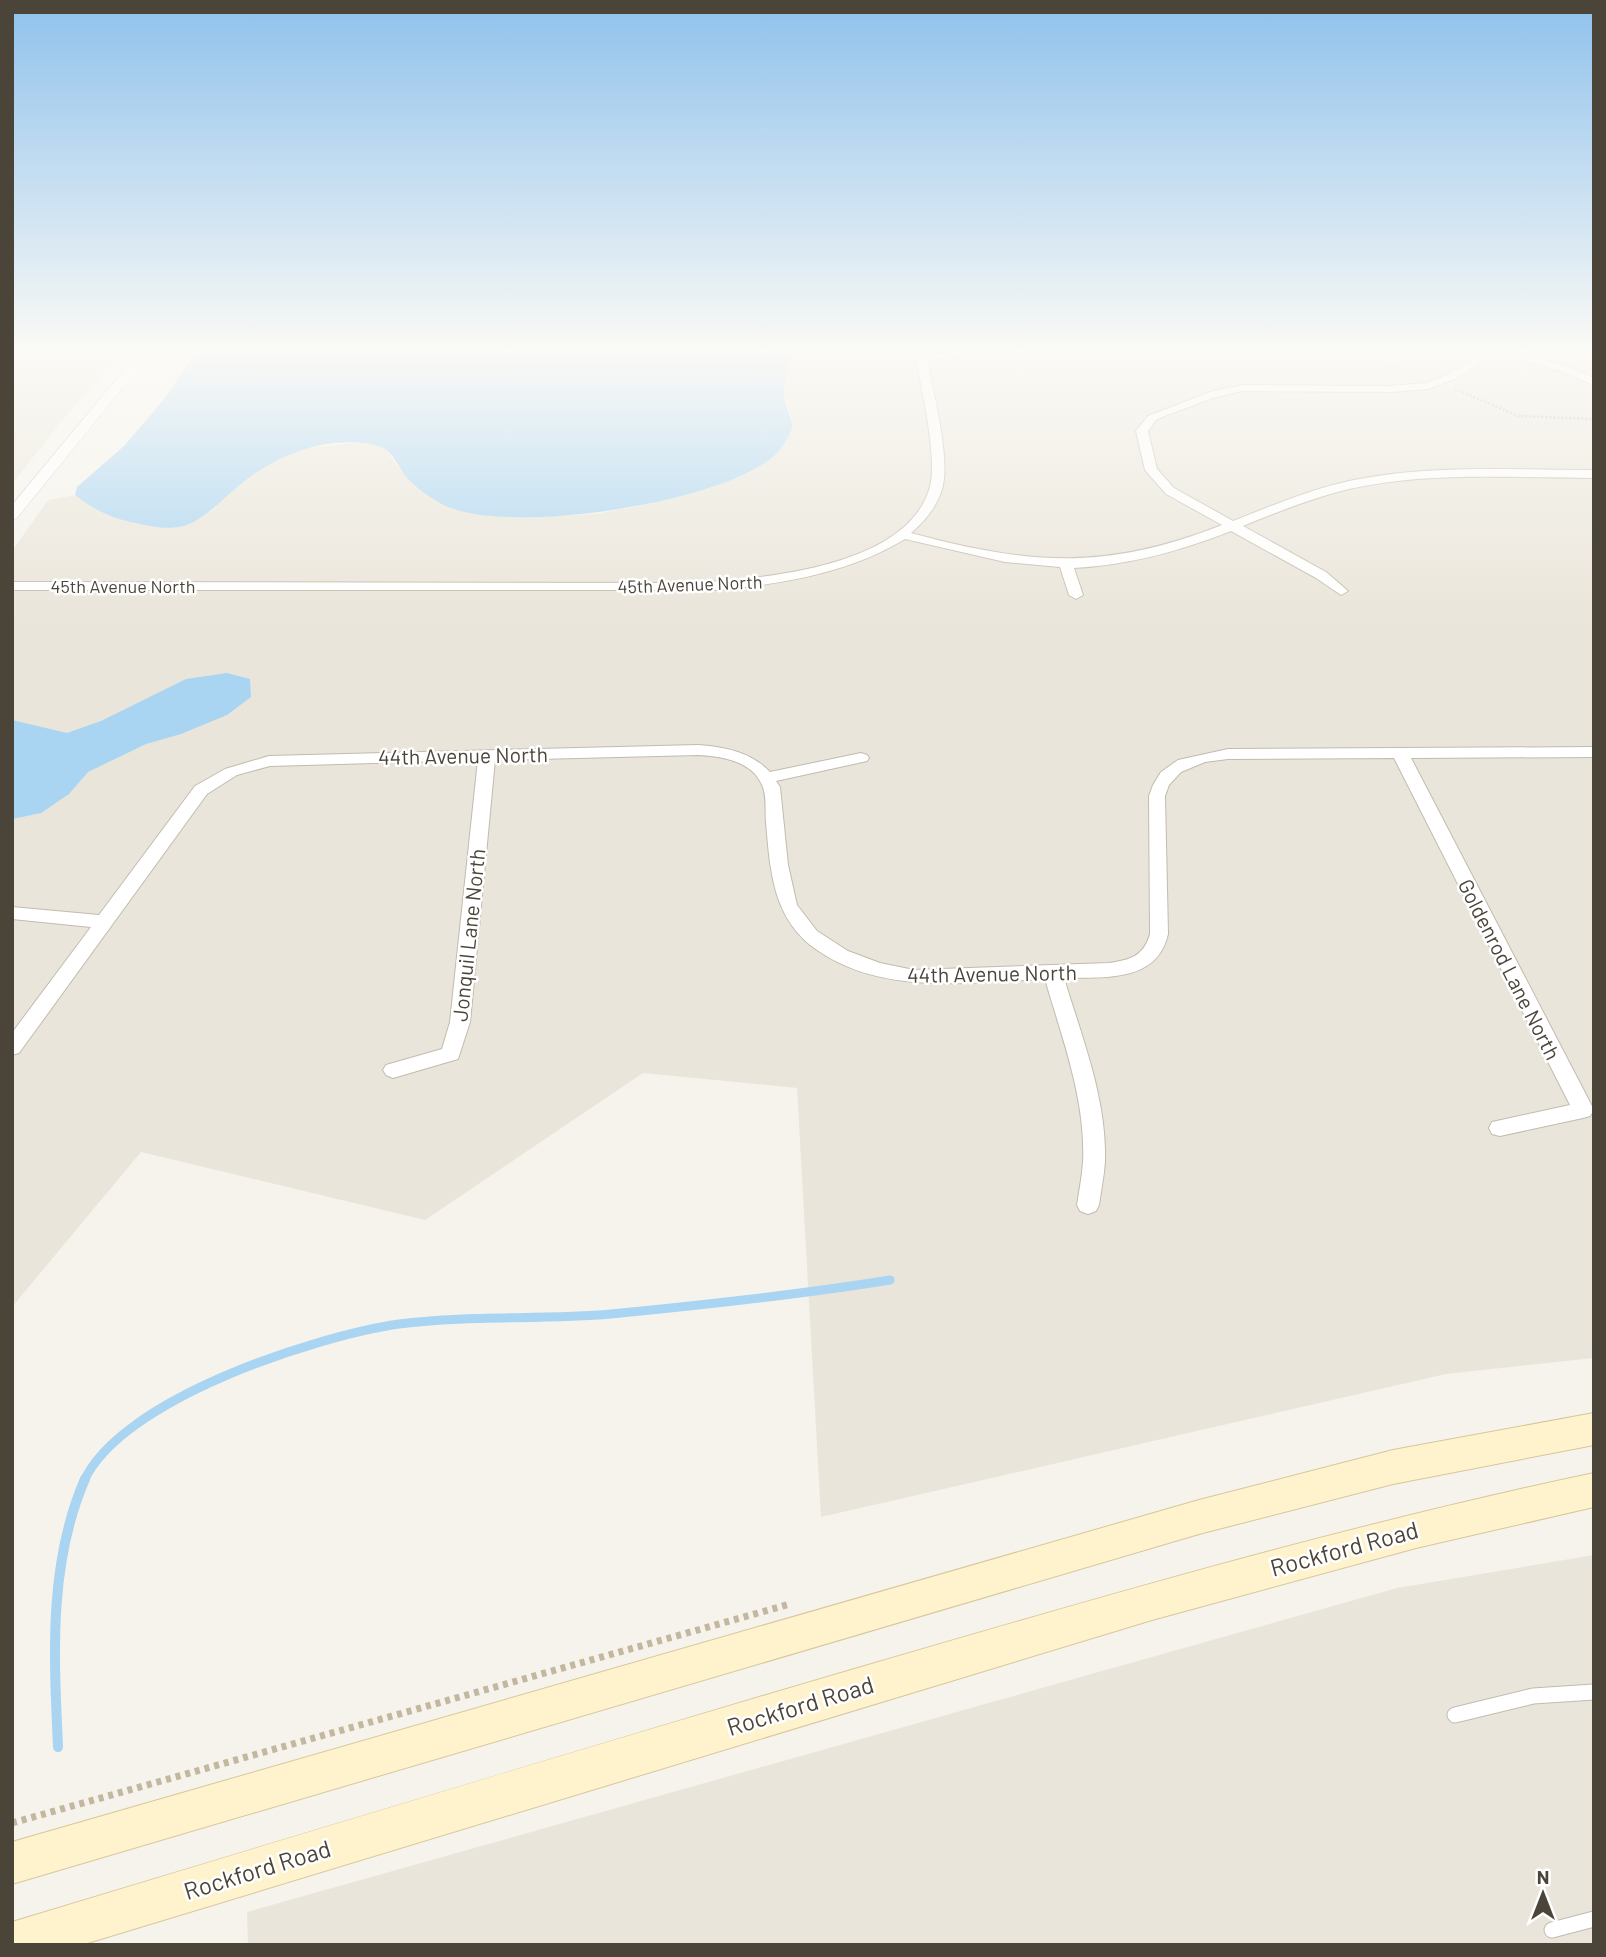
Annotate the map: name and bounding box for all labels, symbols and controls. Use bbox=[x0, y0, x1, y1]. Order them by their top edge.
street label: 45th Avenue North bbox=[617, 570, 763, 598]
street label: 45th Avenue North bbox=[51, 575, 195, 597]
street label: 44th Avenue North bbox=[378, 741, 548, 769]
street label: Jonquil Lane North bbox=[446, 847, 490, 1023]
street label: Goldenrod Lane North bbox=[1454, 874, 1566, 1064]
street label: 44th Avenue North bbox=[907, 959, 1077, 987]
street label: Rockford Road bbox=[1267, 1514, 1421, 1582]
street label: Rockford Road bbox=[723, 1669, 877, 1741]
street label: Rockford Road bbox=[180, 1833, 334, 1905]
north arrow bbox=[1508, 1859, 1578, 1929]
text: N bbox=[1537, 1865, 1549, 1888]

